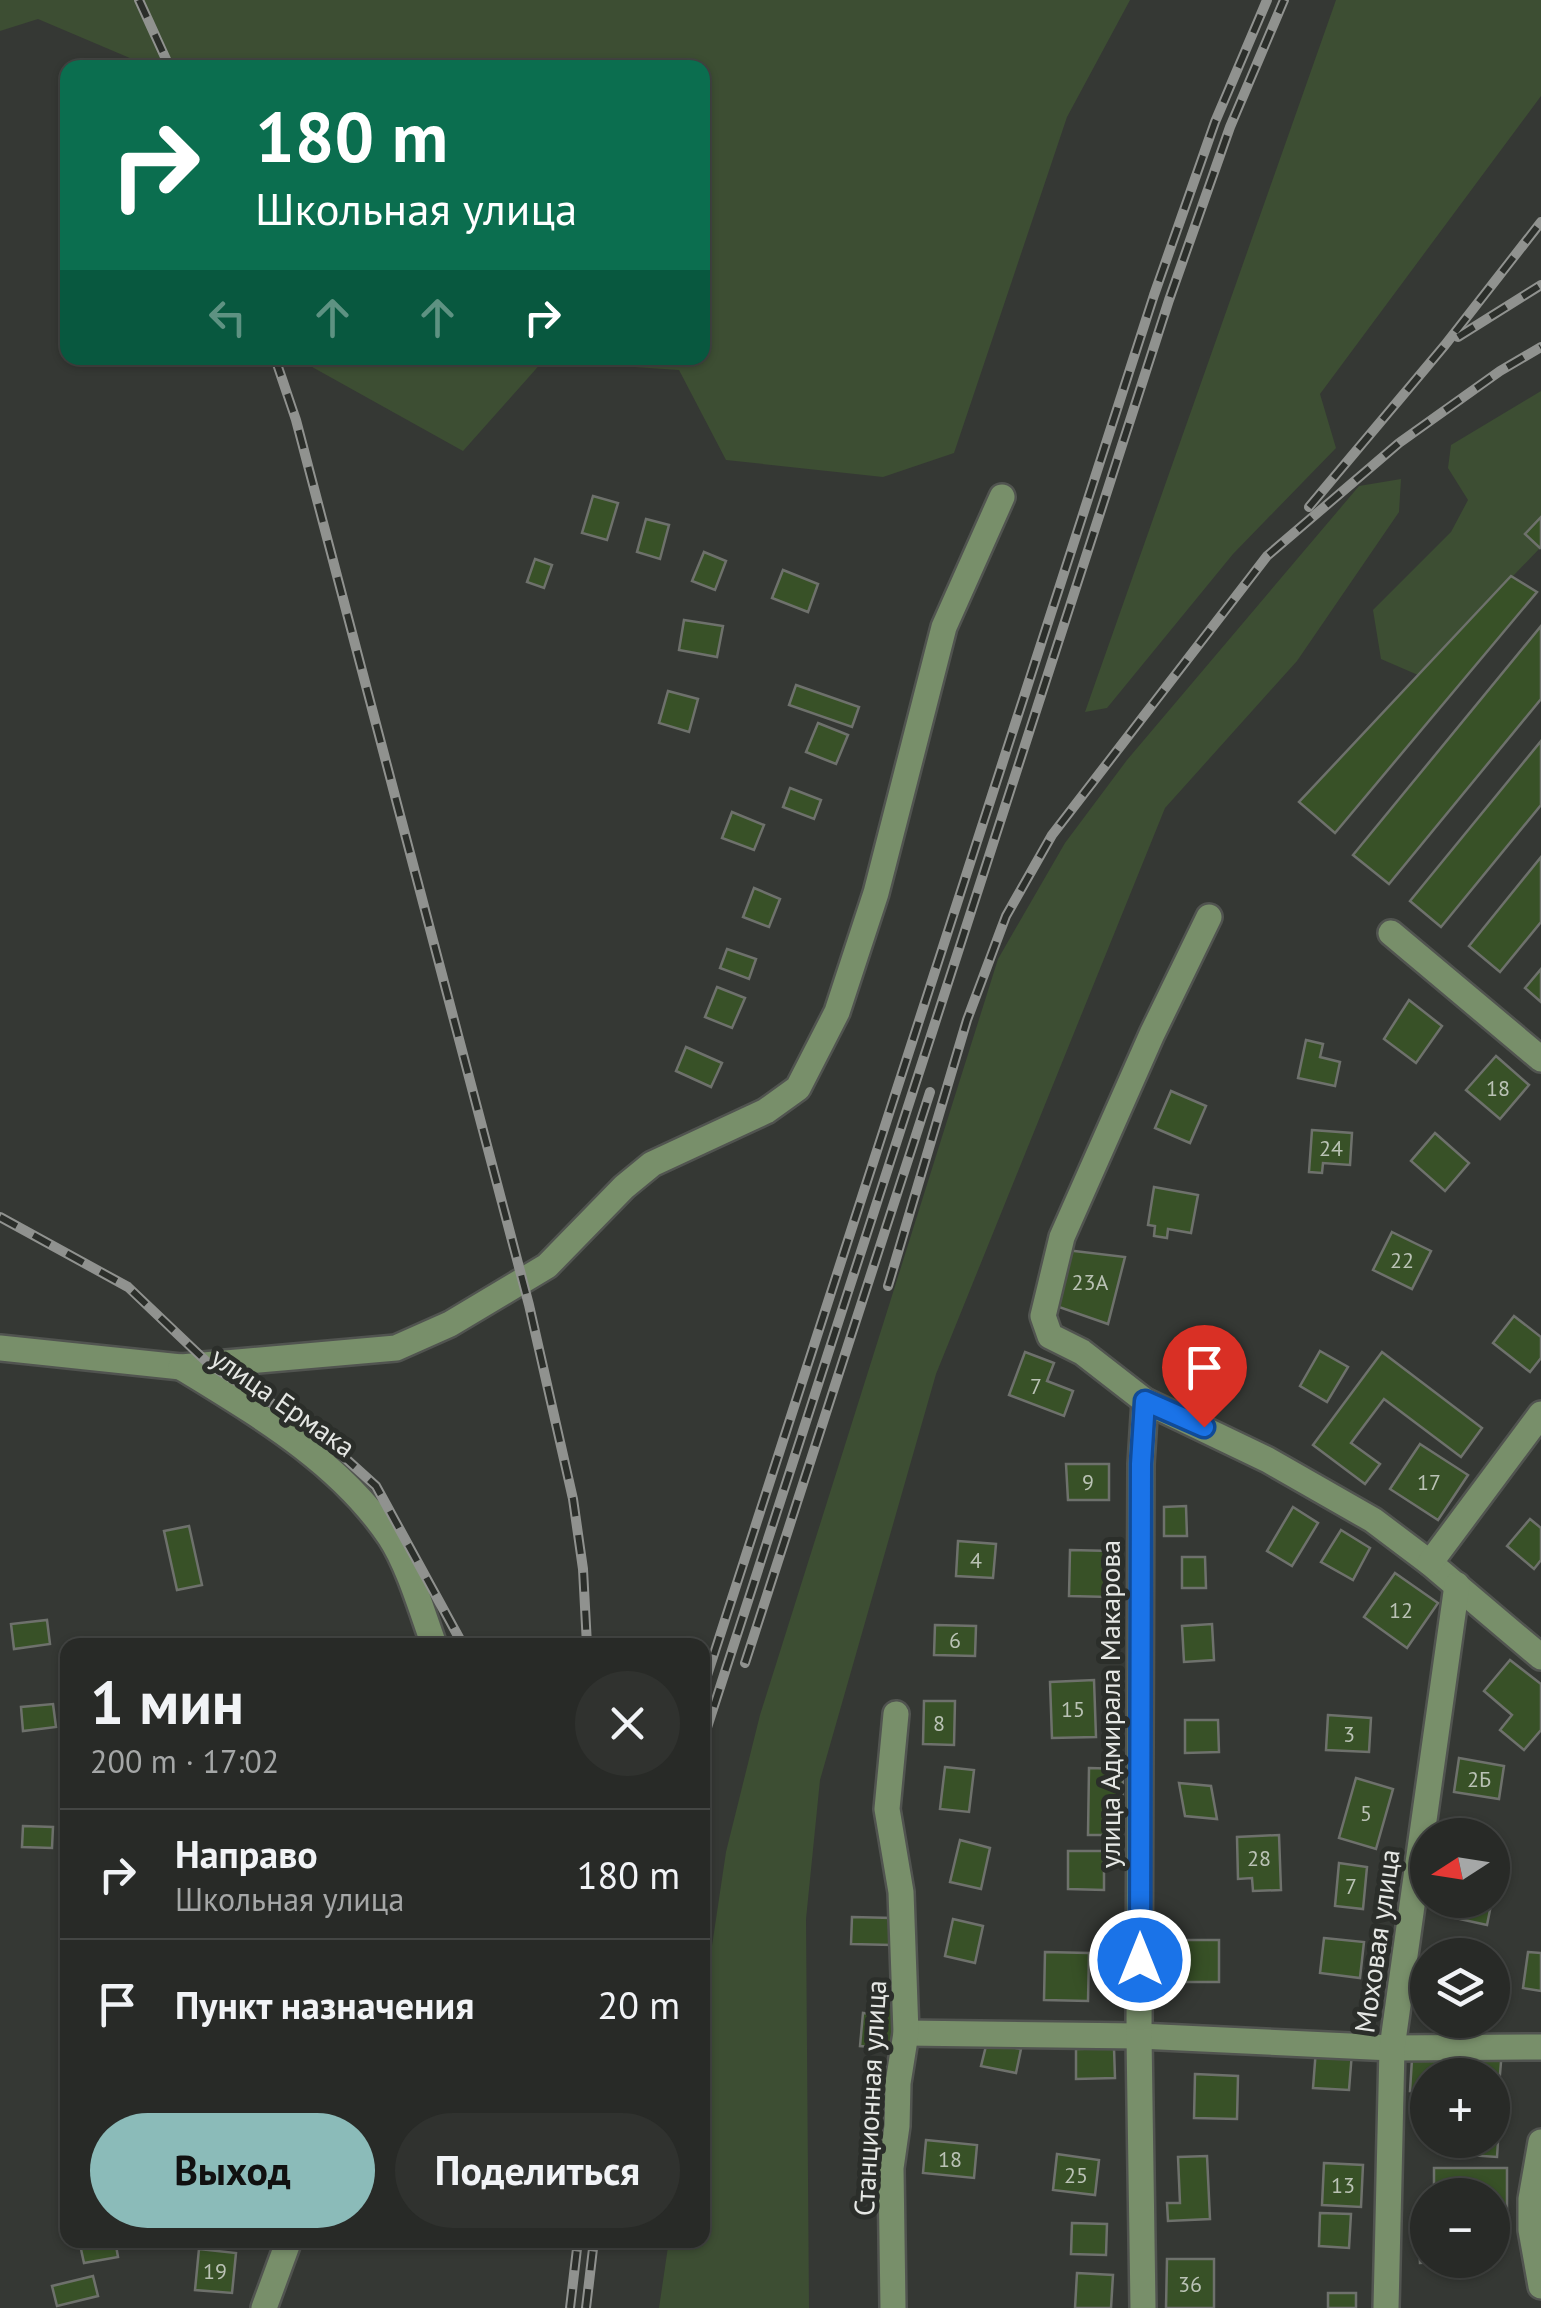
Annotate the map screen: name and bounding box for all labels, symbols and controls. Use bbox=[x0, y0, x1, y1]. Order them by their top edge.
text: 180 m bbox=[255, 91, 448, 181]
icon: right bbox=[90, 100, 220, 230]
text: Школьная улица bbox=[255, 179, 577, 237]
icon: left bbox=[200, 290, 255, 345]
icon: ahead bbox=[305, 290, 360, 345]
icon: ahead bbox=[410, 290, 465, 345]
icon: right bbox=[515, 290, 570, 345]
house number: 18 bbox=[1486, 1074, 1510, 1102]
house number: 24 bbox=[1319, 1134, 1343, 1162]
house number: 22 bbox=[1390, 1246, 1414, 1274]
house number: 23А bbox=[1072, 1268, 1109, 1296]
pin bbox=[1162, 1325, 1247, 1428]
street label: улица Ермака bbox=[204, 1338, 363, 1465]
icon: arrive bbox=[1177, 1340, 1232, 1395]
house number: 7 bbox=[1030, 1372, 1042, 1400]
house number: 9 bbox=[1082, 1468, 1094, 1496]
house number: 17 bbox=[1417, 1468, 1441, 1496]
street label: улица Адмирала Макарова bbox=[1091, 1540, 1128, 1868]
house number: 4 bbox=[970, 1546, 982, 1574]
house number: 12 bbox=[1389, 1596, 1413, 1624]
house number: 6 bbox=[949, 1626, 961, 1654]
text: 1 мин bbox=[90, 1663, 244, 1741]
button: close bbox=[575, 1671, 680, 1776]
house number: 15 bbox=[1061, 1695, 1085, 1723]
house number: 8 bbox=[933, 1709, 945, 1737]
house number: 3 bbox=[1343, 1720, 1355, 1748]
text: 200 m · 17:02 bbox=[90, 1740, 279, 1782]
house number: 2Б bbox=[1467, 1765, 1491, 1793]
house number: 5 bbox=[1360, 1799, 1372, 1827]
north arrow bbox=[1410, 1818, 1510, 1918]
map controls bbox=[1410, 1818, 1510, 2278]
text: Направо bbox=[175, 1829, 318, 1878]
house number: 28 bbox=[1247, 1844, 1271, 1872]
icon: right bbox=[90, 1847, 145, 1902]
street label: Моховая улица bbox=[1345, 1847, 1408, 2035]
text: 180 m bbox=[577, 1850, 680, 1899]
house number: 7 bbox=[1345, 1872, 1357, 1900]
text: Школьная улица bbox=[175, 1878, 404, 1920]
position arrow bbox=[1088, 1908, 1192, 2012]
button: layers bbox=[1410, 1938, 1510, 2038]
icon: arrive bbox=[90, 1977, 145, 2032]
street label: Станционная улица bbox=[845, 1979, 894, 2217]
text: Пункт назначения bbox=[175, 1980, 474, 2029]
text: 20 m bbox=[598, 1980, 680, 2029]
button: + bbox=[1410, 2058, 1510, 2158]
button: Выход bbox=[90, 2113, 375, 2228]
button: Поделиться bbox=[395, 2113, 680, 2228]
house number: 18 bbox=[938, 2145, 962, 2173]
house number: 25 bbox=[1064, 2161, 1088, 2189]
house number: 13 bbox=[1331, 2171, 1355, 2199]
button: − bbox=[1410, 2178, 1510, 2278]
house number: 19 bbox=[203, 2257, 227, 2285]
house number: 36 bbox=[1178, 2270, 1202, 2298]

